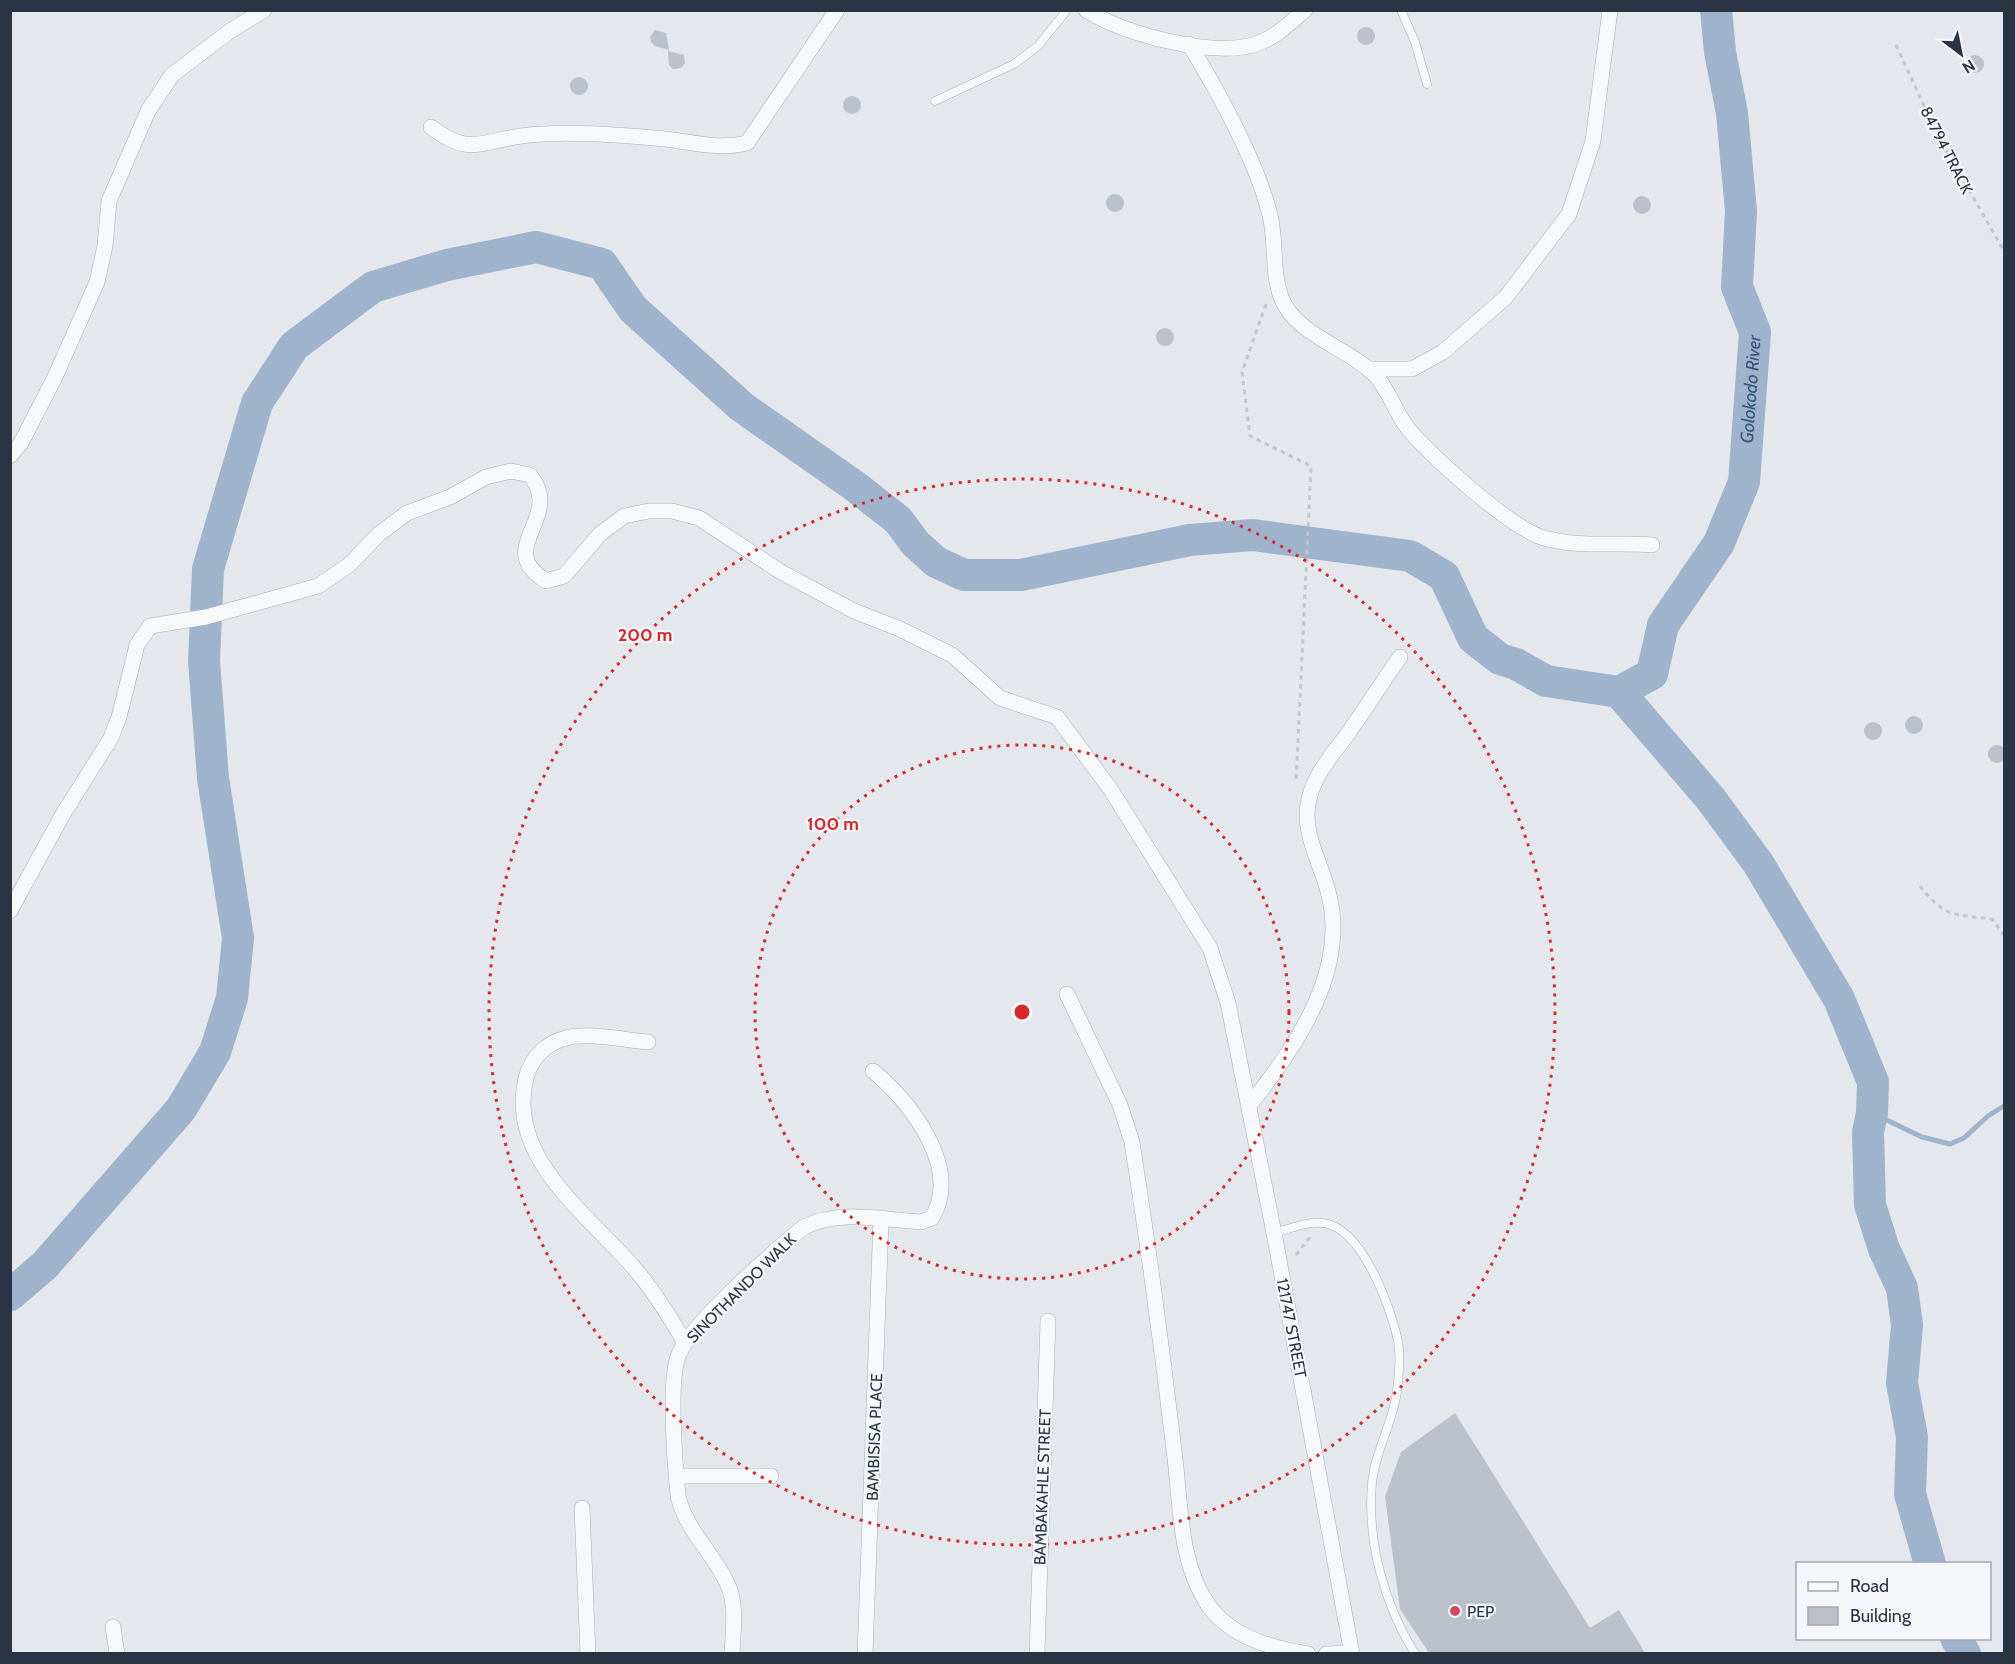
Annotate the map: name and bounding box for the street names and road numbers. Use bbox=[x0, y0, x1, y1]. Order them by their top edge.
street label: 84794 TRACK bbox=[1916, 103, 1977, 197]
street label: SINOTHANDO WALK bbox=[683, 1230, 800, 1347]
street label: 121747 STREET bbox=[1273, 1277, 1311, 1380]
street label: BAMBISISA PLACE bbox=[863, 1373, 886, 1501]
street label: BAMBAKAHLE STREET bbox=[1030, 1408, 1055, 1565]

